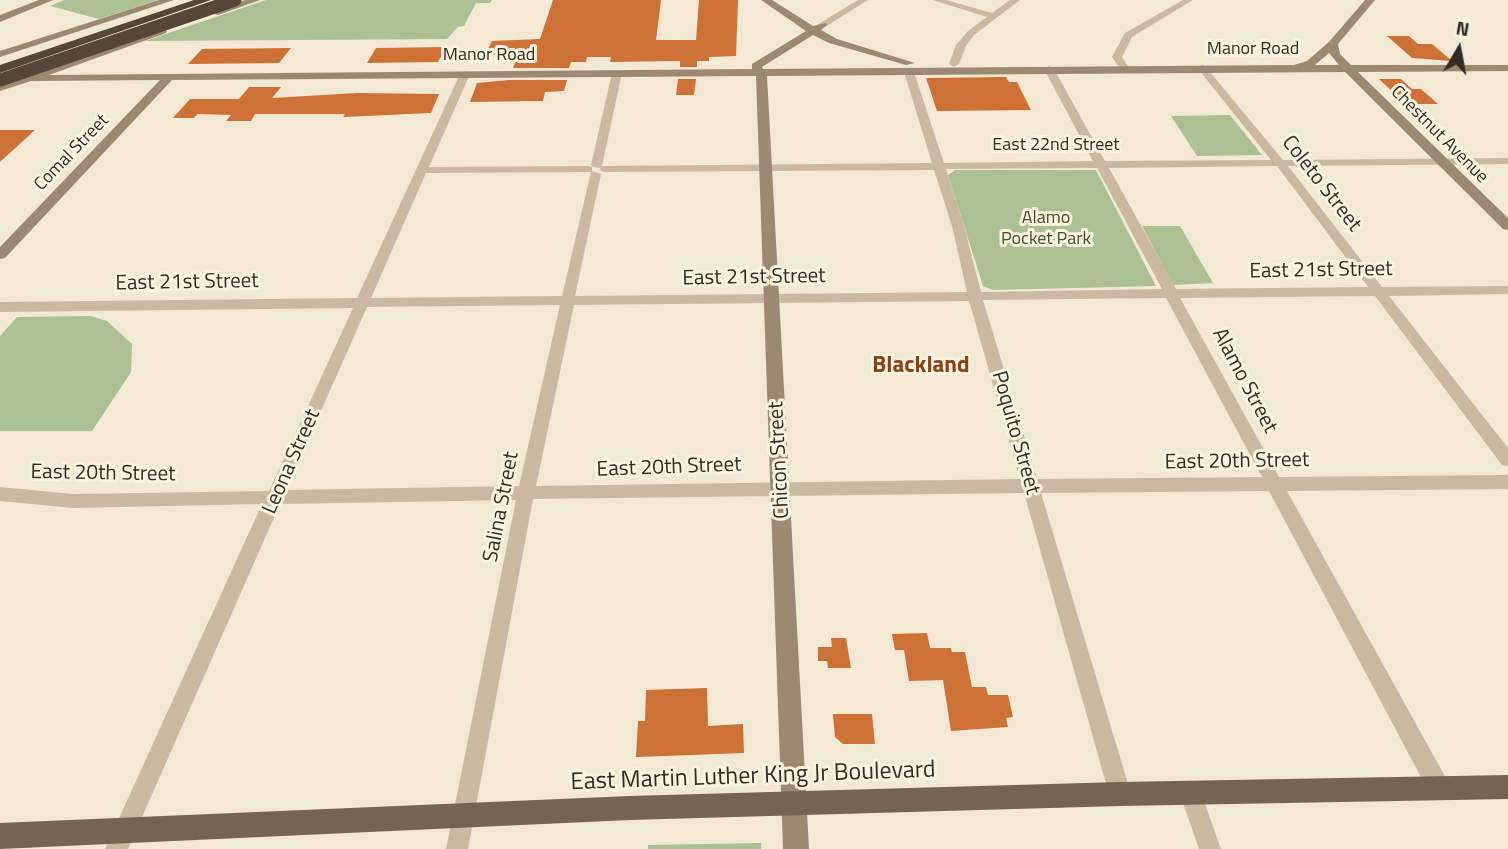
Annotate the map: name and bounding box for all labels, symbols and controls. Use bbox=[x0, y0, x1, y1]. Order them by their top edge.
text: N bbox=[1454, 12, 1472, 43]
north arrow bbox=[1424, 14, 1494, 84]
street label: Manor Road bbox=[1207, 39, 1299, 61]
street label: Manor Road bbox=[443, 45, 535, 67]
street label: Chestnut Avenue bbox=[1386, 82, 1492, 188]
street label: Comal Street bbox=[30, 110, 114, 196]
street label: Coleto Street bbox=[1276, 131, 1366, 237]
street label: East 22nd Street bbox=[992, 135, 1120, 157]
park label: Alamo Pocket Park bbox=[1001, 208, 1091, 250]
street label: East 21st Street bbox=[1249, 257, 1393, 285]
street label: East 21st Street bbox=[682, 264, 826, 292]
street label: East 21st Street bbox=[115, 269, 259, 297]
street label: Alamo Street bbox=[1206, 324, 1282, 438]
district label: Blackland bbox=[872, 352, 970, 380]
street label: Poquito Street bbox=[985, 368, 1045, 498]
street label: Chicon Street bbox=[764, 401, 796, 519]
street label: Leona Street bbox=[258, 406, 326, 518]
street label: East 20th Street bbox=[1164, 448, 1310, 476]
street label: Salina Street bbox=[479, 450, 525, 564]
street label: East 20th Street bbox=[596, 453, 742, 483]
street label: East 20th Street bbox=[30, 460, 176, 488]
street label: East Martin Luther King Jr Boulevard bbox=[570, 756, 936, 798]

